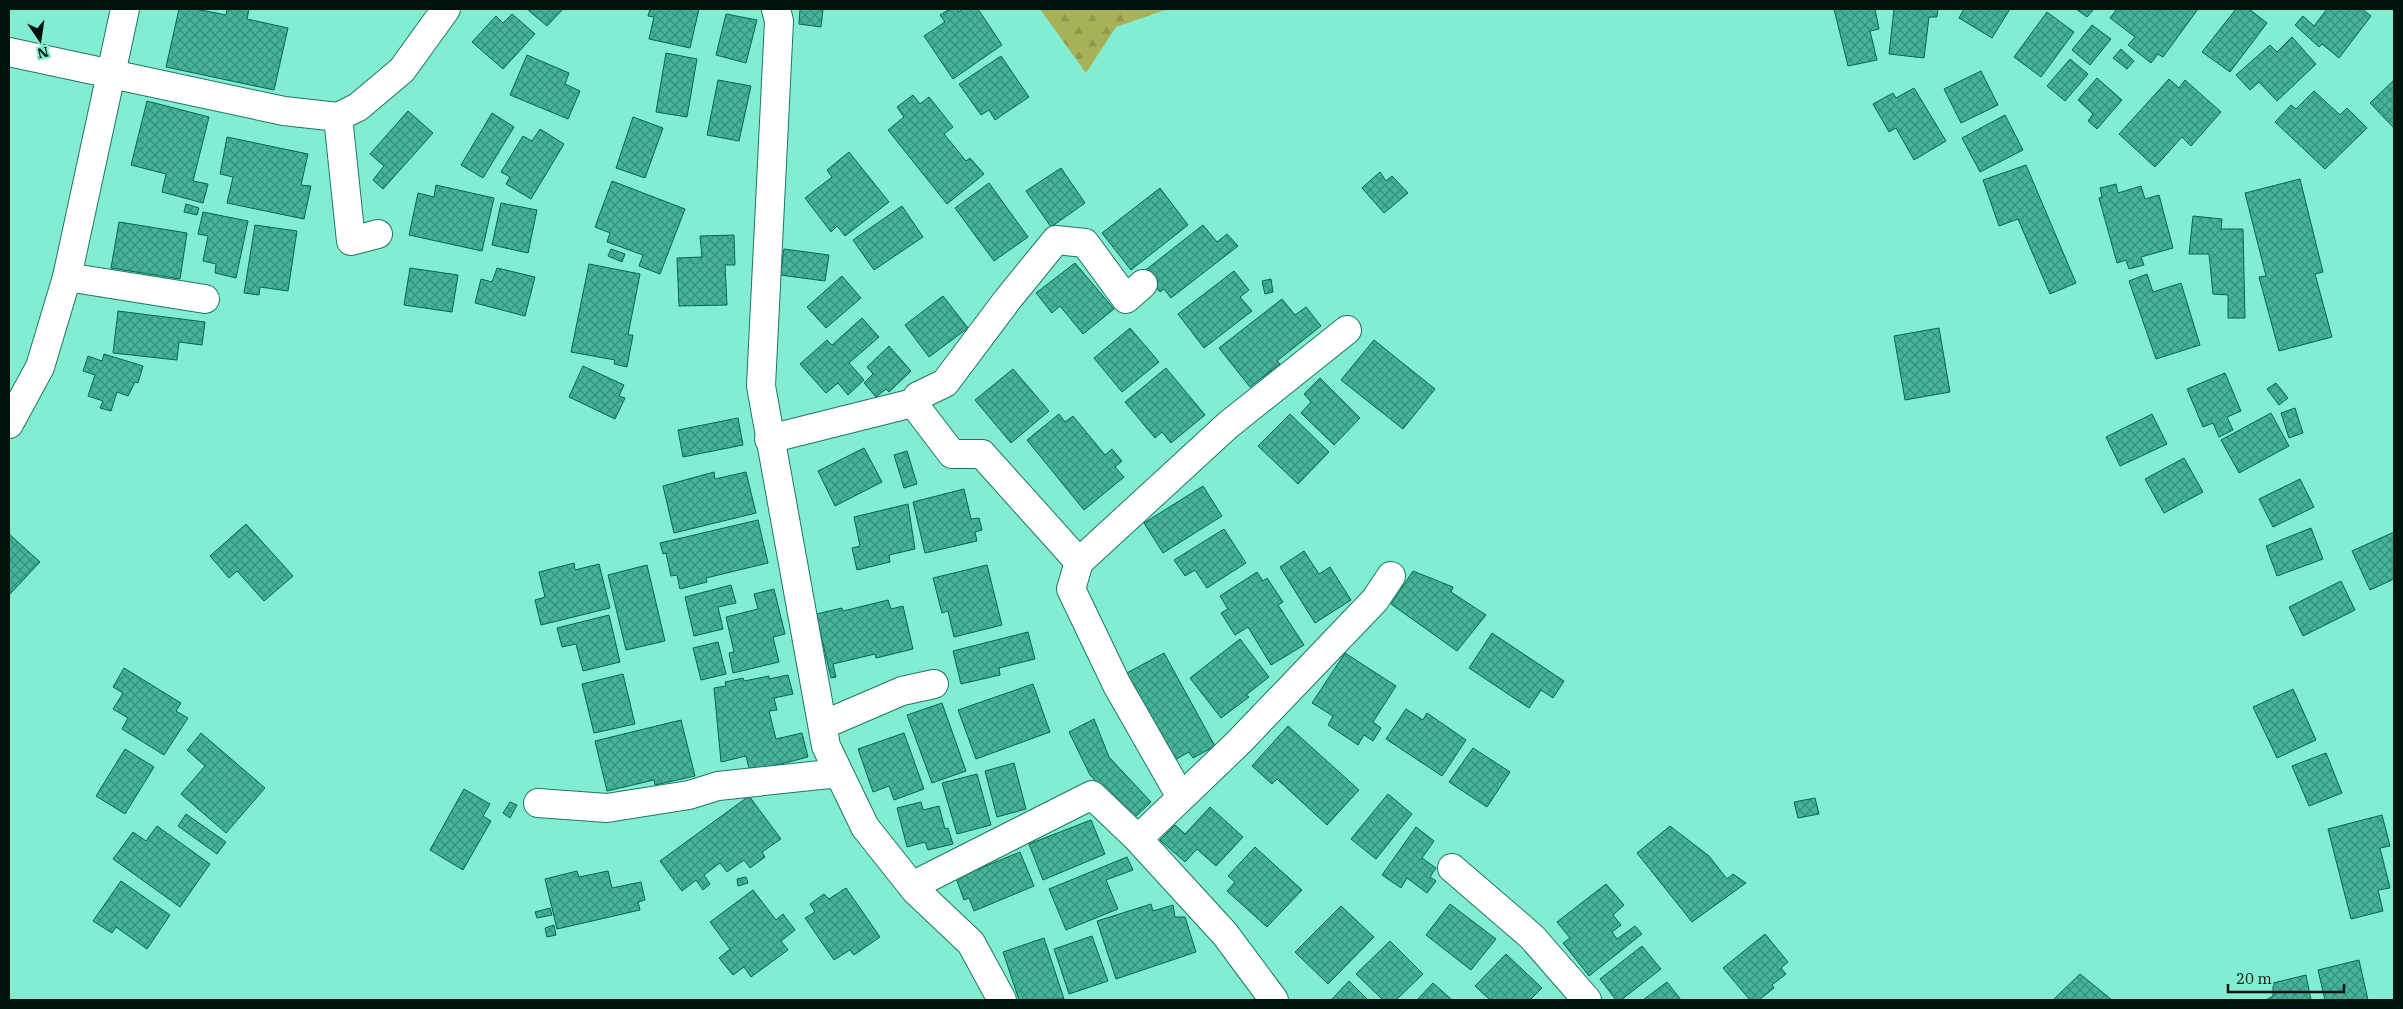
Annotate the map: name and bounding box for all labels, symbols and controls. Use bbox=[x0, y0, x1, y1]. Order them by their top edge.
north arrow bbox=[15, 15, 65, 65]
text: N bbox=[36, 43, 50, 63]
scale bar bbox=[2228, 962, 2344, 994]
text: 20 m bbox=[2236, 969, 2272, 988]

